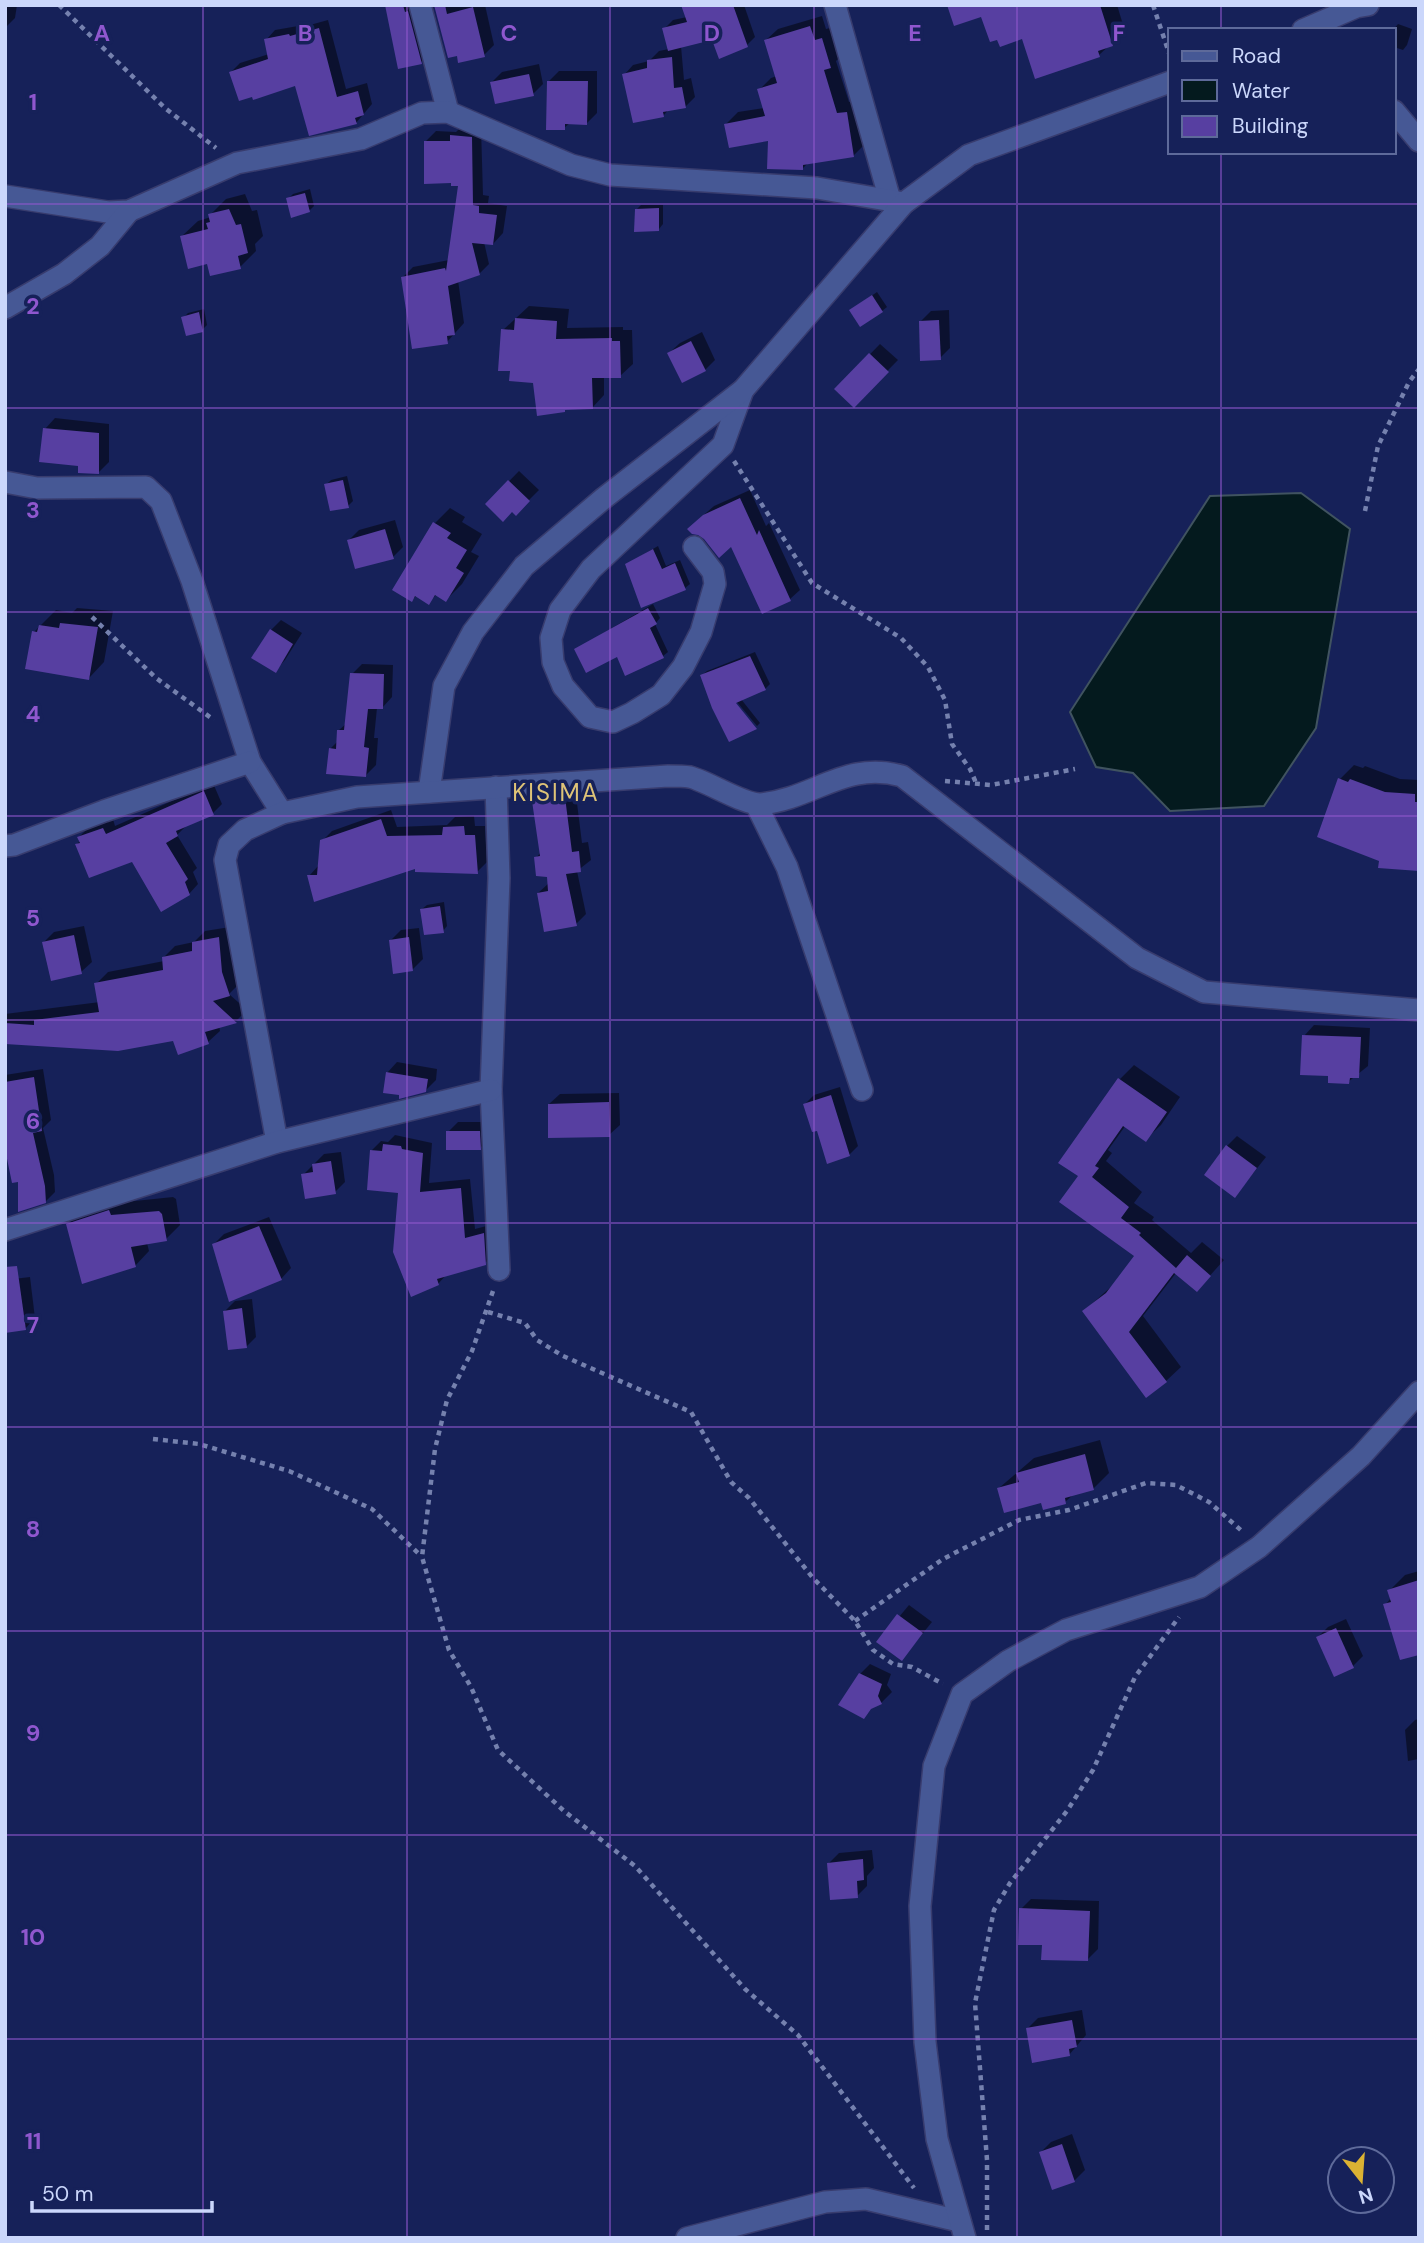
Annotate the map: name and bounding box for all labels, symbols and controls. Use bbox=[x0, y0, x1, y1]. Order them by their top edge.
text: A bbox=[94, 18, 110, 48]
text: B bbox=[298, 18, 312, 48]
text: C bbox=[501, 18, 517, 48]
text: D bbox=[704, 18, 720, 48]
text: E bbox=[908, 18, 922, 48]
text: F bbox=[1113, 18, 1126, 48]
legend bbox=[1168, 28, 1396, 154]
text: Road bbox=[1232, 42, 1281, 70]
text: Water bbox=[1232, 77, 1290, 105]
text: 1 bbox=[29, 87, 37, 117]
text: Building bbox=[1232, 112, 1309, 140]
text: 2 bbox=[26, 291, 40, 321]
text: 3 bbox=[26, 495, 40, 525]
text: 4 bbox=[26, 699, 41, 729]
district label: KISIMA bbox=[512, 777, 600, 808]
text: 5 bbox=[26, 903, 40, 933]
text: 6 bbox=[26, 1106, 40, 1136]
text: 7 bbox=[27, 1310, 39, 1340]
text: 8 bbox=[26, 1514, 40, 1544]
text: 9 bbox=[26, 1718, 40, 1748]
text: 10 bbox=[21, 1922, 45, 1952]
text: 11 bbox=[25, 2126, 41, 2156]
north arrow bbox=[1326, 2145, 1396, 2215]
scale bar bbox=[32, 2170, 212, 2214]
text: 50 m bbox=[42, 2180, 93, 2208]
text: N bbox=[1356, 2182, 1376, 2210]

